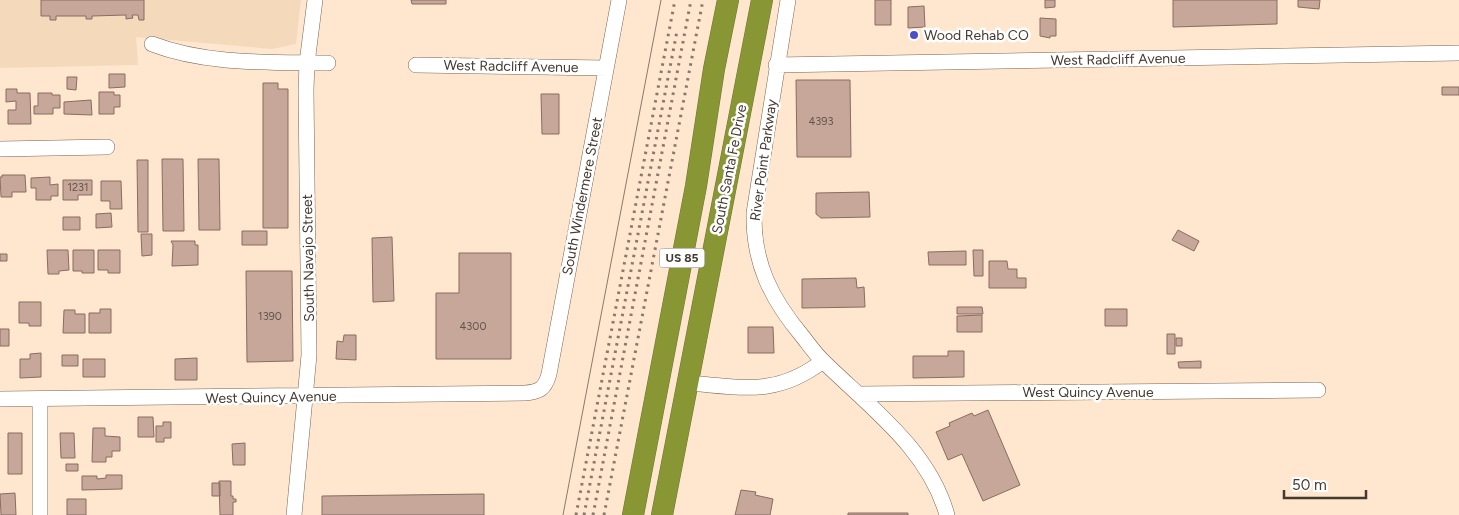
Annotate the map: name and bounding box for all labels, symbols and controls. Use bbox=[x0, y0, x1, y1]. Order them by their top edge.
place label: Wood Rehab CO bbox=[924, 27, 1029, 44]
marker: Wood Rehab CO bbox=[908, 29, 920, 41]
street label: West Radcliff Avenue bbox=[1050, 50, 1186, 69]
street label: West Radcliff Avenue bbox=[443, 57, 579, 76]
street label: River Point Parkway bbox=[747, 98, 781, 222]
street label: South Santa Fe Drive bbox=[709, 103, 750, 235]
house number: 4393 bbox=[808, 115, 834, 128]
street label: South Windermere Street bbox=[559, 116, 606, 277]
house number: 1231 bbox=[67, 181, 89, 194]
street label: South Navajo Street bbox=[299, 194, 318, 322]
road number: US 85 bbox=[660, 248, 704, 268]
house number: 1390 bbox=[258, 310, 282, 323]
house number: 4300 bbox=[460, 320, 486, 333]
street label: West Quincy Avenue bbox=[1022, 384, 1154, 401]
street label: West Quincy Avenue bbox=[205, 388, 337, 407]
scale bar bbox=[1284, 468, 1366, 500]
text: 50 m bbox=[1292, 476, 1327, 494]

